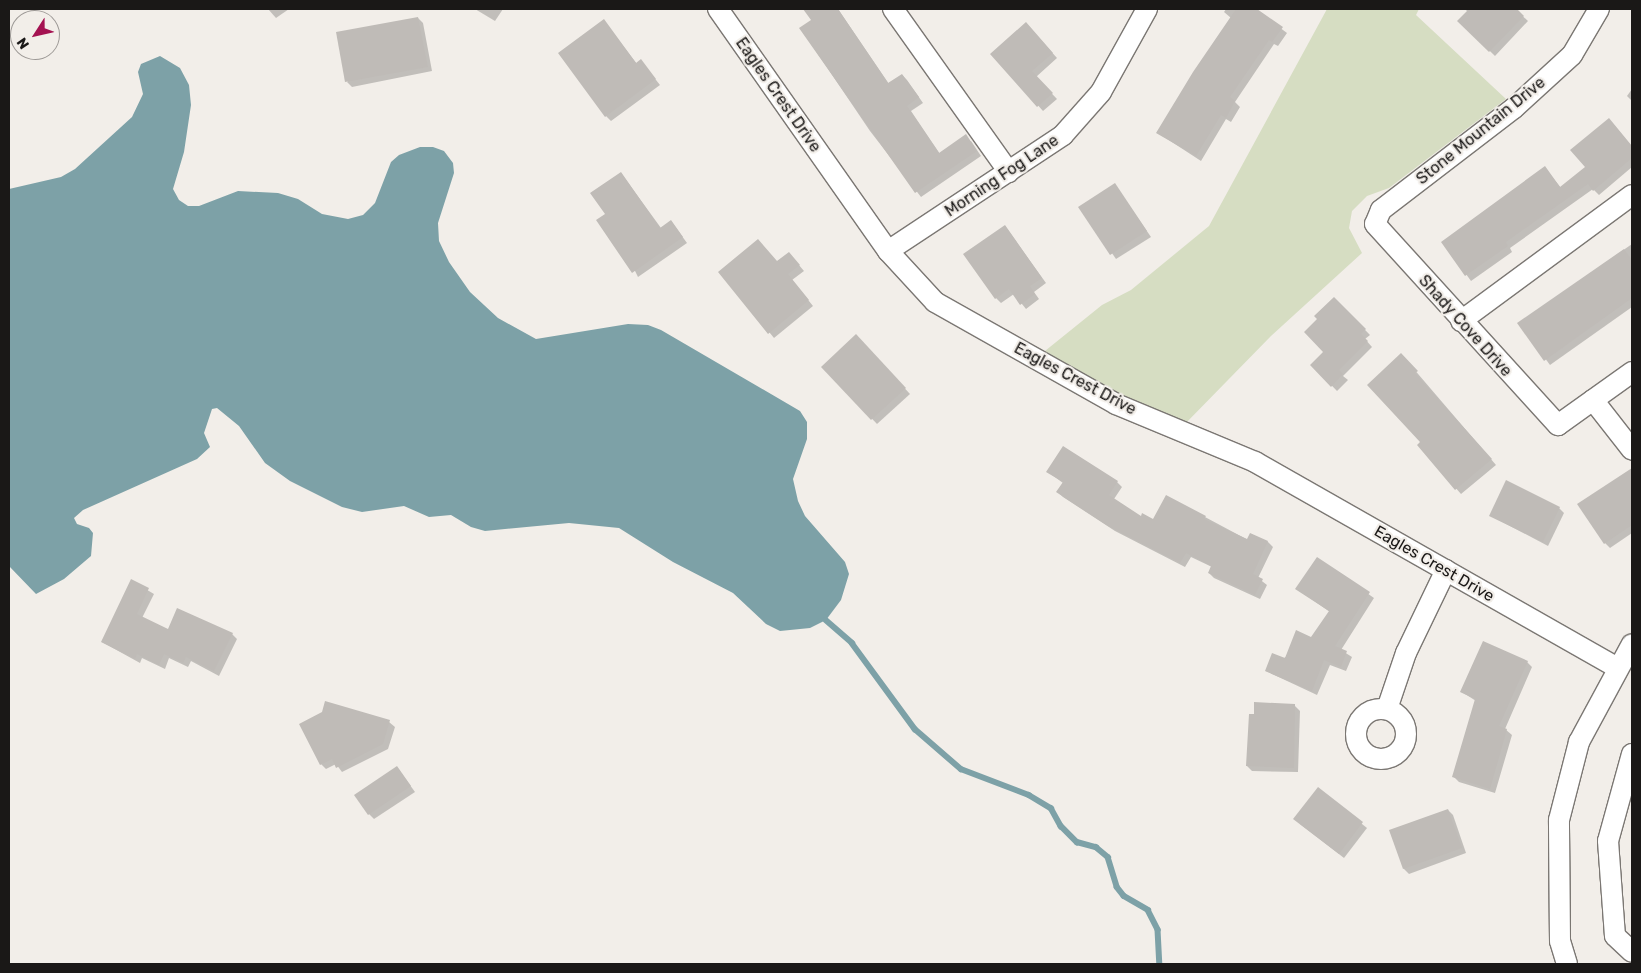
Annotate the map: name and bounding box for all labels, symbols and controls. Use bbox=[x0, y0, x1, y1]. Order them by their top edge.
north arrow bbox=[10, 10, 60, 60]
text: N bbox=[13, 34, 33, 52]
street label: Eagles Crest Drive bbox=[731, 34, 825, 156]
street label: Stone Mountain Drive bbox=[1413, 73, 1549, 189]
street label: Morning Fog Lane bbox=[941, 131, 1063, 221]
street label: Shady Cove Drive bbox=[1414, 271, 1516, 381]
street label: Eagles Crest Drive bbox=[1011, 339, 1139, 419]
street label: Eagles Crest Drive bbox=[1371, 522, 1497, 606]

